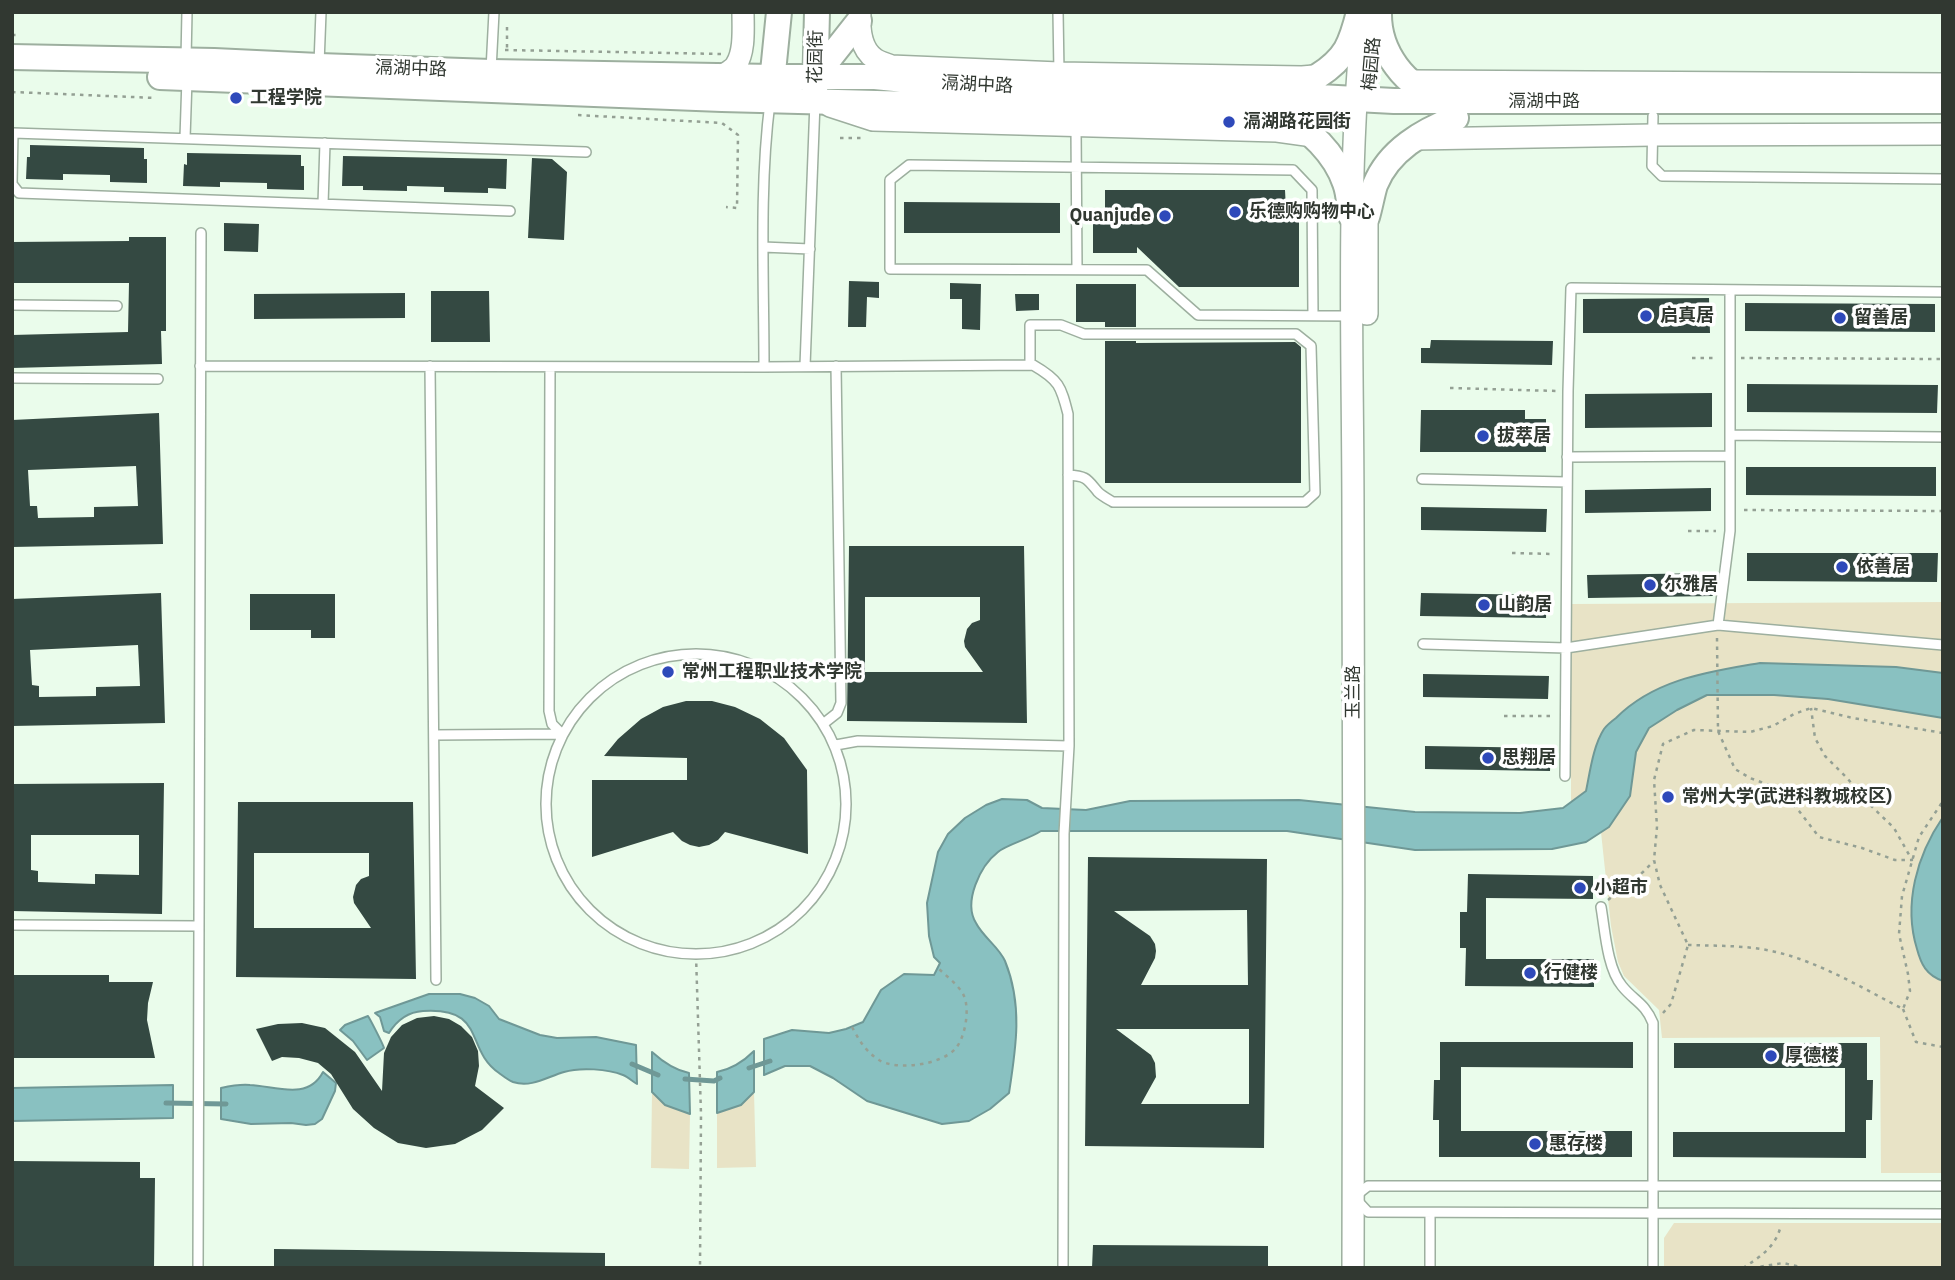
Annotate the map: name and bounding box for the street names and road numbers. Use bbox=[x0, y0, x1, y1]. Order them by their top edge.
street label: 花园街 bbox=[805, 30, 827, 84]
street label: 梅园路 bbox=[1359, 36, 1385, 92]
street label: 滆湖中路 bbox=[375, 57, 447, 81]
street label: 滆湖中路 bbox=[940, 72, 1014, 98]
street label: 滆湖中路 bbox=[1508, 91, 1580, 113]
street label: 玉兰路 bbox=[1343, 665, 1365, 719]

